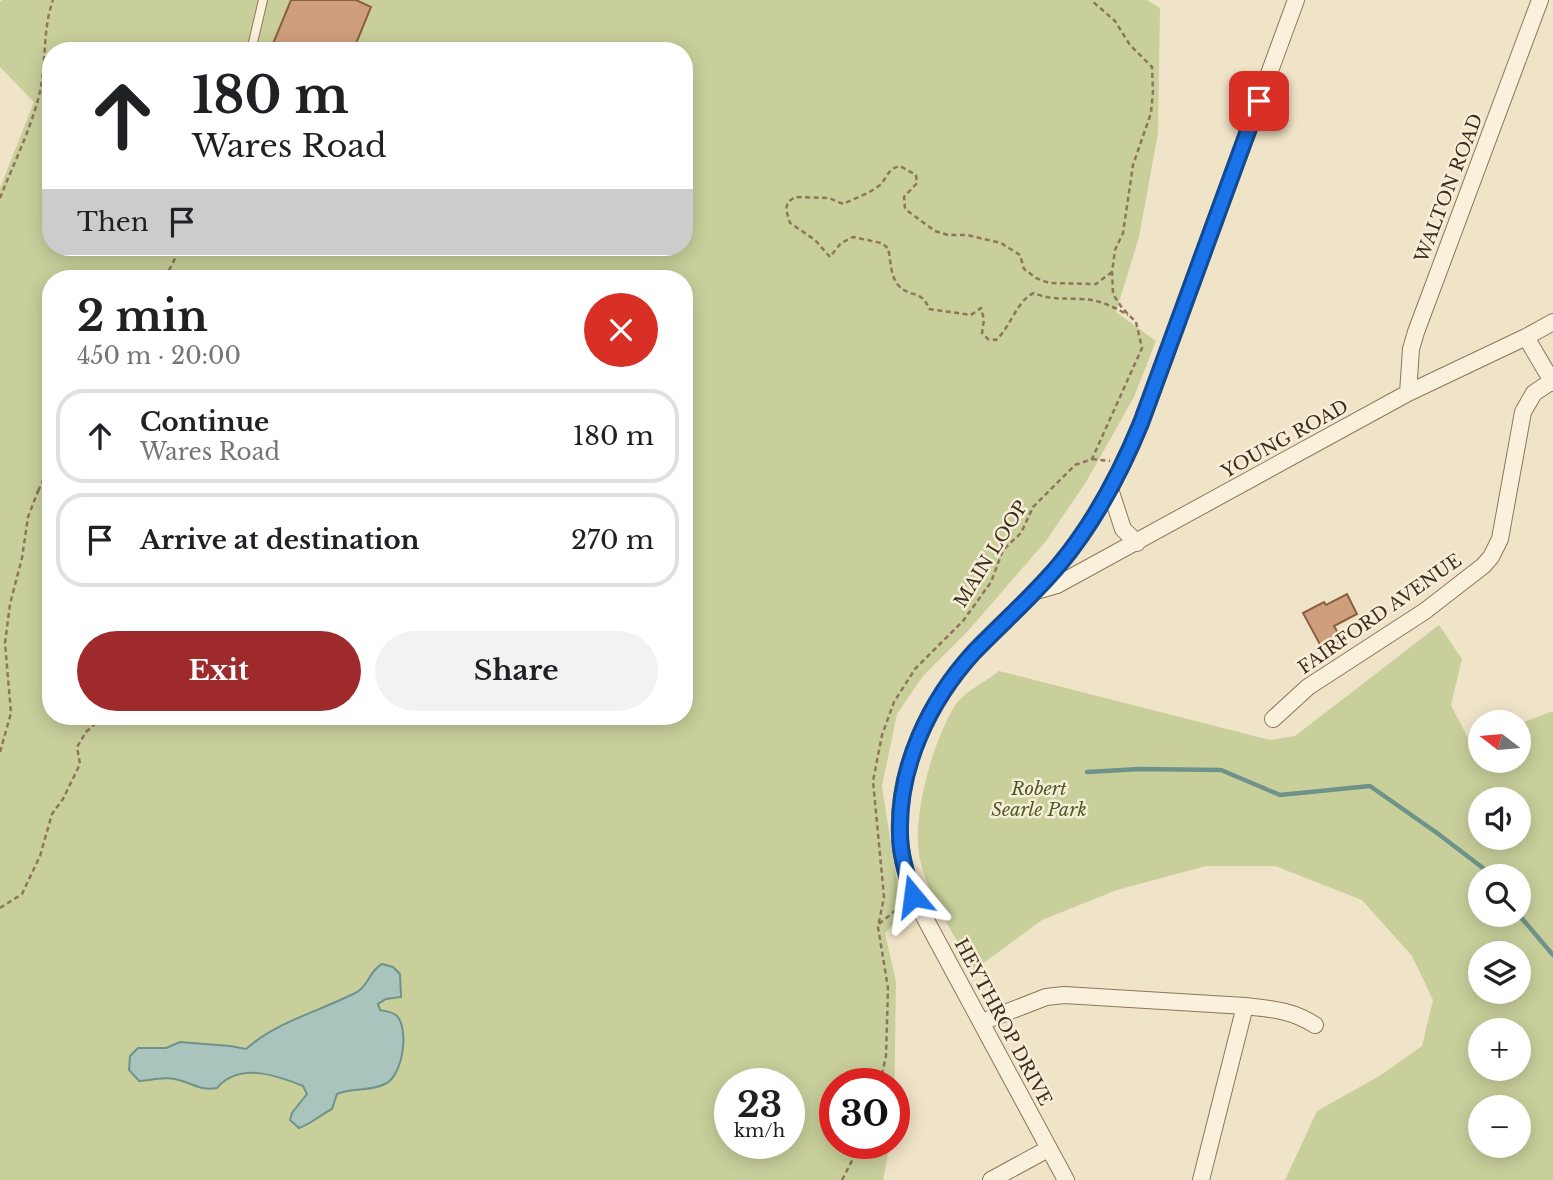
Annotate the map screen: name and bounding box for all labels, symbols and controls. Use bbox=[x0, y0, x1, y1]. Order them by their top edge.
text: 180 m bbox=[192, 65, 349, 126]
icon: ahead bbox=[77, 70, 168, 161]
pin bbox=[1229, 71, 1289, 131]
icon: arrive bbox=[1240, 82, 1278, 120]
street label: WALTON ROAD bbox=[1410, 111, 1487, 266]
text: Wares Road bbox=[192, 126, 387, 166]
icon: arrive bbox=[163, 203, 201, 241]
text: Then bbox=[77, 206, 149, 238]
text: 2 min bbox=[77, 290, 208, 342]
button: close bbox=[584, 293, 658, 367]
text: 450 m · 20:00 bbox=[77, 342, 241, 370]
street label: YOUNG ROAD bbox=[1217, 395, 1352, 483]
text: Continue bbox=[140, 406, 269, 438]
icon: ahead bbox=[81, 417, 119, 455]
text: 180 m bbox=[573, 420, 654, 452]
text: Wares Road bbox=[140, 438, 280, 466]
street label: MAIN LOOP bbox=[949, 497, 1033, 611]
icon: arrive bbox=[81, 521, 119, 559]
text: Arrive at destination bbox=[140, 524, 420, 556]
text: 270 m bbox=[571, 524, 654, 556]
street label: FAIRFORD AVENUE bbox=[1294, 549, 1466, 679]
button: Exit bbox=[77, 631, 361, 711]
button: Share bbox=[375, 631, 658, 711]
north arrow bbox=[1468, 710, 1531, 774]
map controls bbox=[1468, 710, 1531, 1158]
park label: Robert Searle Park bbox=[991, 778, 1087, 821]
button: sound bbox=[1468, 787, 1531, 850]
position arrow bbox=[876, 859, 950, 933]
button: search bbox=[1468, 864, 1531, 927]
street label: HEYTHROP DRIVE bbox=[950, 935, 1056, 1109]
button: layers bbox=[1468, 941, 1531, 1004]
button: + bbox=[1468, 1018, 1531, 1081]
speed limit sign: 30 bbox=[819, 1068, 910, 1159]
text: 23 bbox=[737, 1083, 782, 1126]
button: − bbox=[1468, 1095, 1531, 1158]
text: km/h bbox=[734, 1120, 785, 1142]

